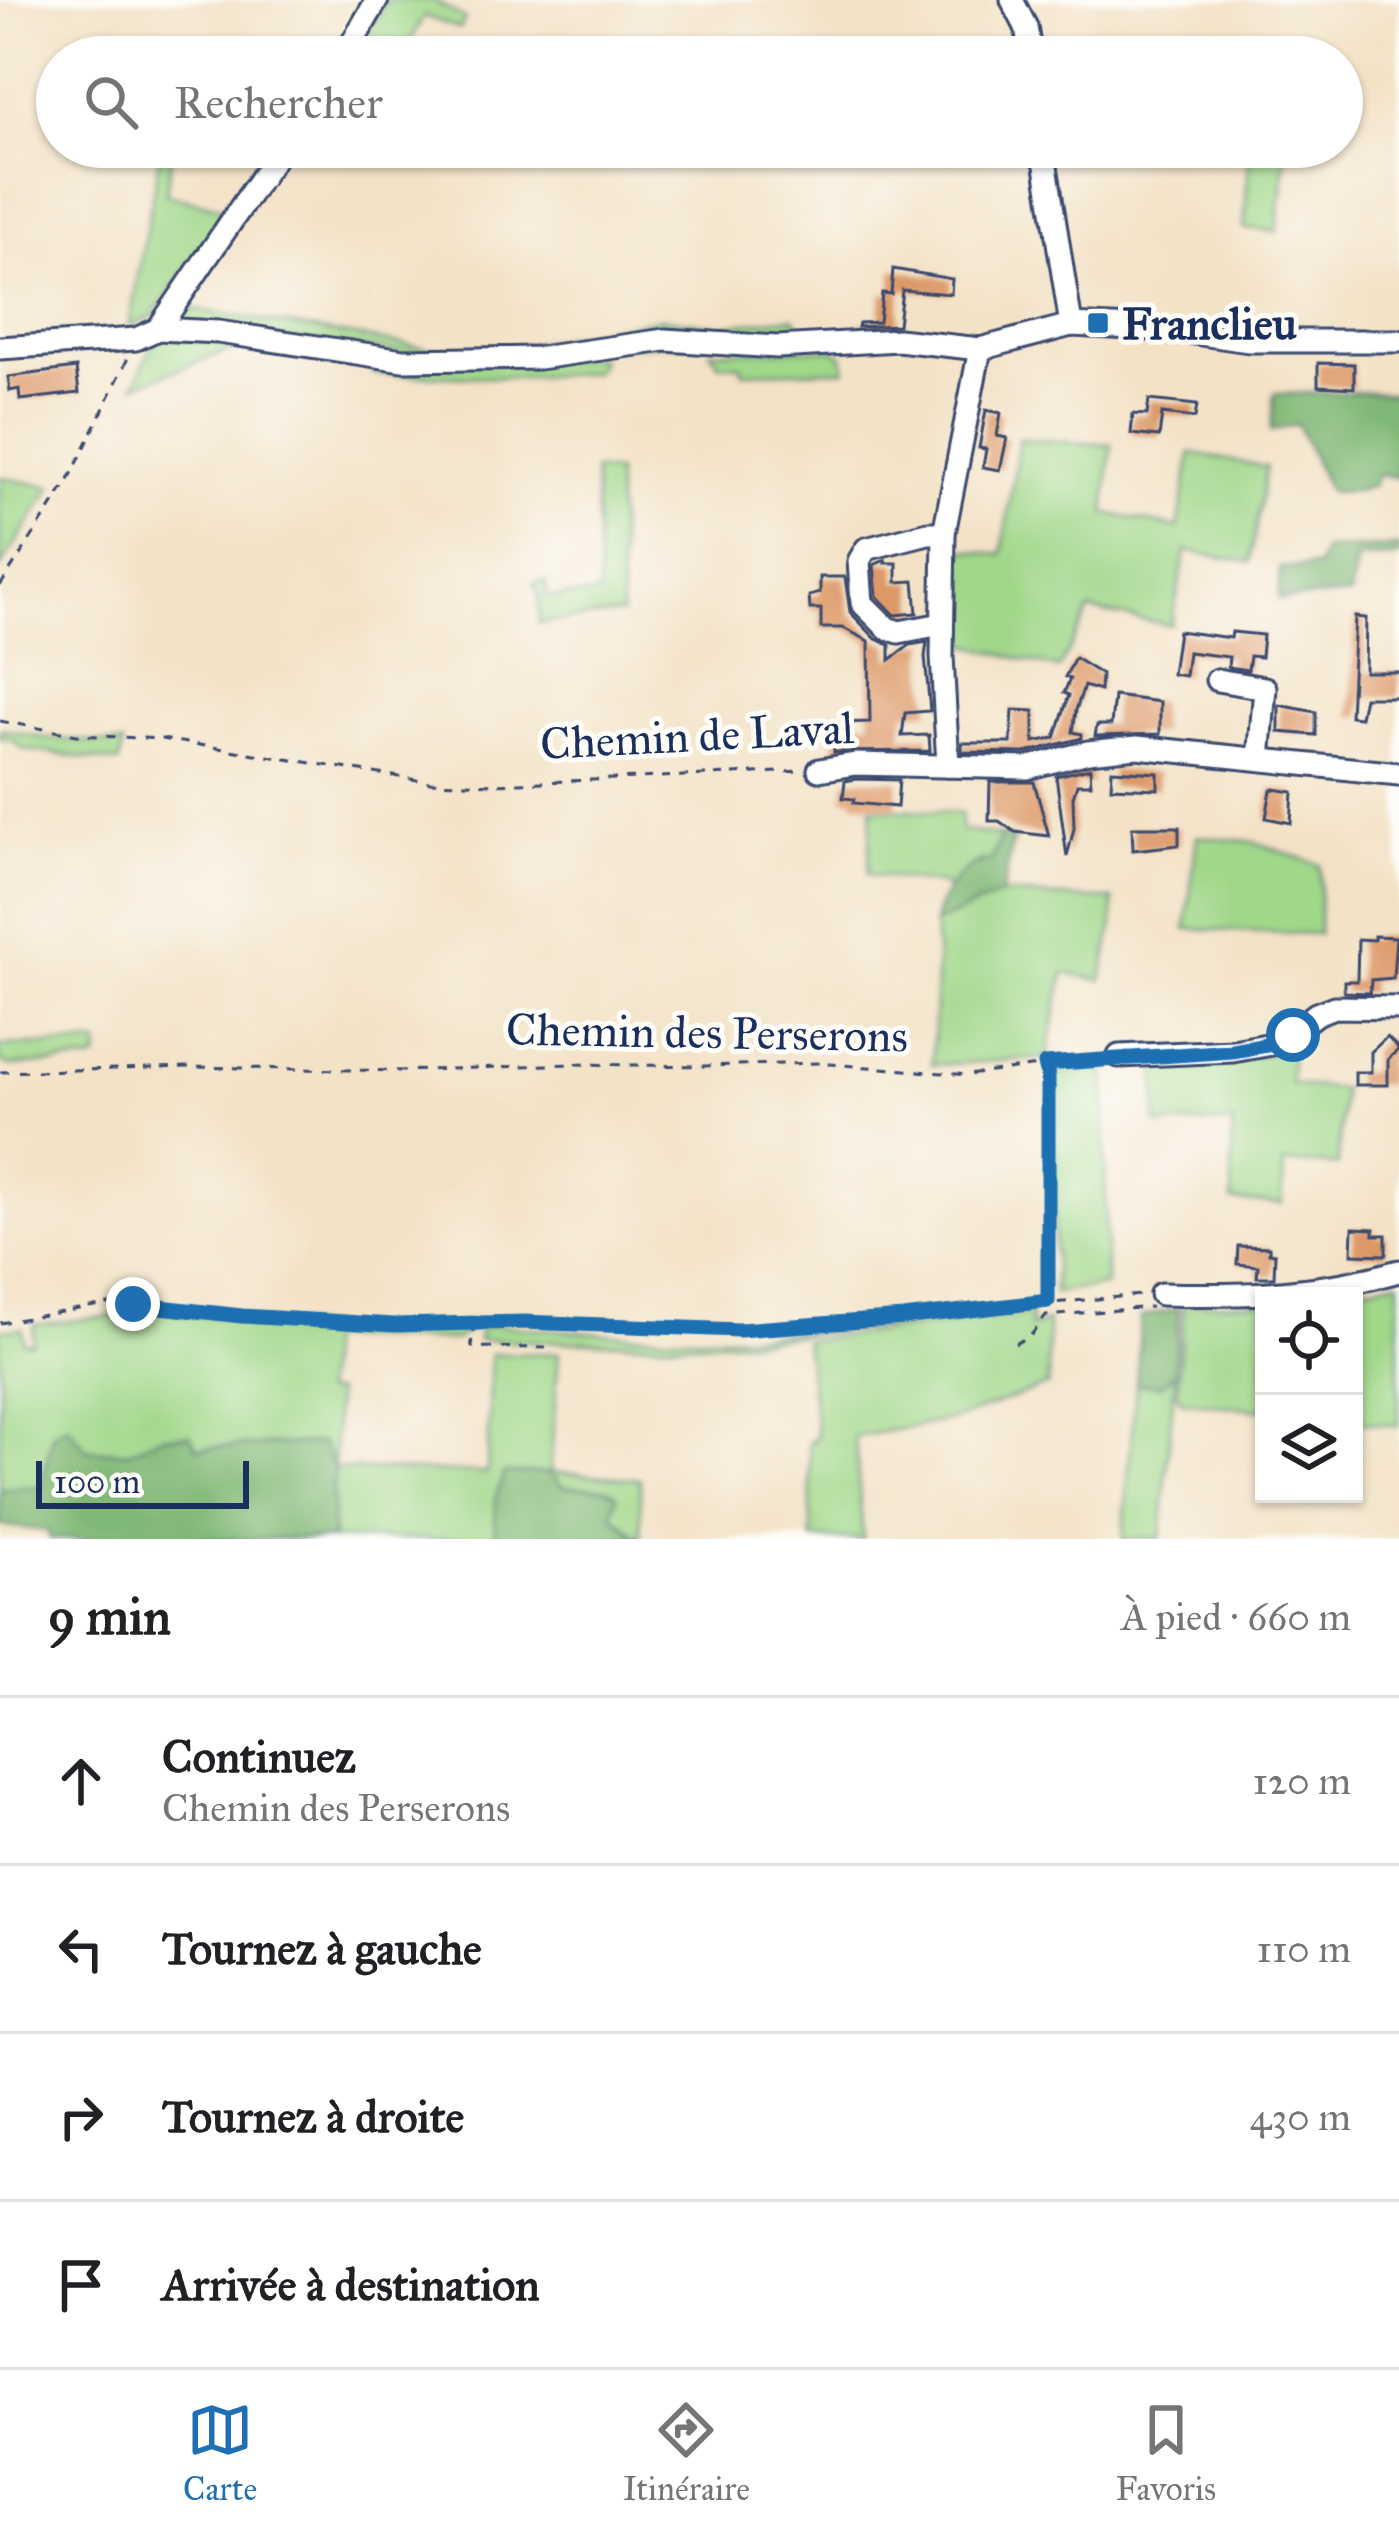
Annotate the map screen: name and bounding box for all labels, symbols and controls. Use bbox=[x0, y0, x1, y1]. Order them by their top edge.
search box bbox=[36, 36, 1363, 168]
icon: search bbox=[78, 69, 144, 135]
text: Rechercher bbox=[174, 75, 383, 130]
place label: Franclieu bbox=[1122, 296, 1297, 351]
marker: Franclieu bbox=[1085, 310, 1111, 336]
street label: Chemin de Laval bbox=[539, 700, 856, 771]
street label: Chemin des Perserons bbox=[506, 1001, 908, 1064]
route start bbox=[1266, 1008, 1320, 1062]
route end bbox=[106, 1277, 160, 1331]
map controls bbox=[1255, 1287, 1363, 1503]
button: locate bbox=[1255, 1287, 1363, 1395]
button: layers bbox=[1255, 1395, 1363, 1503]
scale bar bbox=[36, 1455, 249, 1508]
text: 100 m bbox=[54, 1462, 140, 1502]
text: 9 min bbox=[48, 1586, 171, 1648]
text: À pied · 660 m bbox=[1121, 1593, 1351, 1641]
text: Continuez bbox=[162, 1729, 356, 1784]
icon: ahead bbox=[48, 1748, 114, 1814]
text: 120 m bbox=[1252, 1757, 1351, 1805]
text: Chemin des Perserons bbox=[162, 1784, 510, 1832]
icon: left bbox=[48, 1916, 114, 1982]
text: Tournez à gauche bbox=[162, 1921, 482, 1976]
text: 110 m bbox=[1256, 1925, 1351, 1973]
icon: right bbox=[48, 2084, 114, 2150]
text: Tournez à droite bbox=[162, 2089, 464, 2144]
text: 430 m bbox=[1250, 2093, 1351, 2141]
icon: arrive bbox=[48, 2252, 114, 2318]
text: Arrivée à destination bbox=[162, 2257, 540, 2312]
tab: Carte bbox=[183, 2397, 257, 2509]
tab: Itinéraire bbox=[623, 2397, 750, 2509]
tab: Favoris bbox=[1116, 2397, 1216, 2509]

